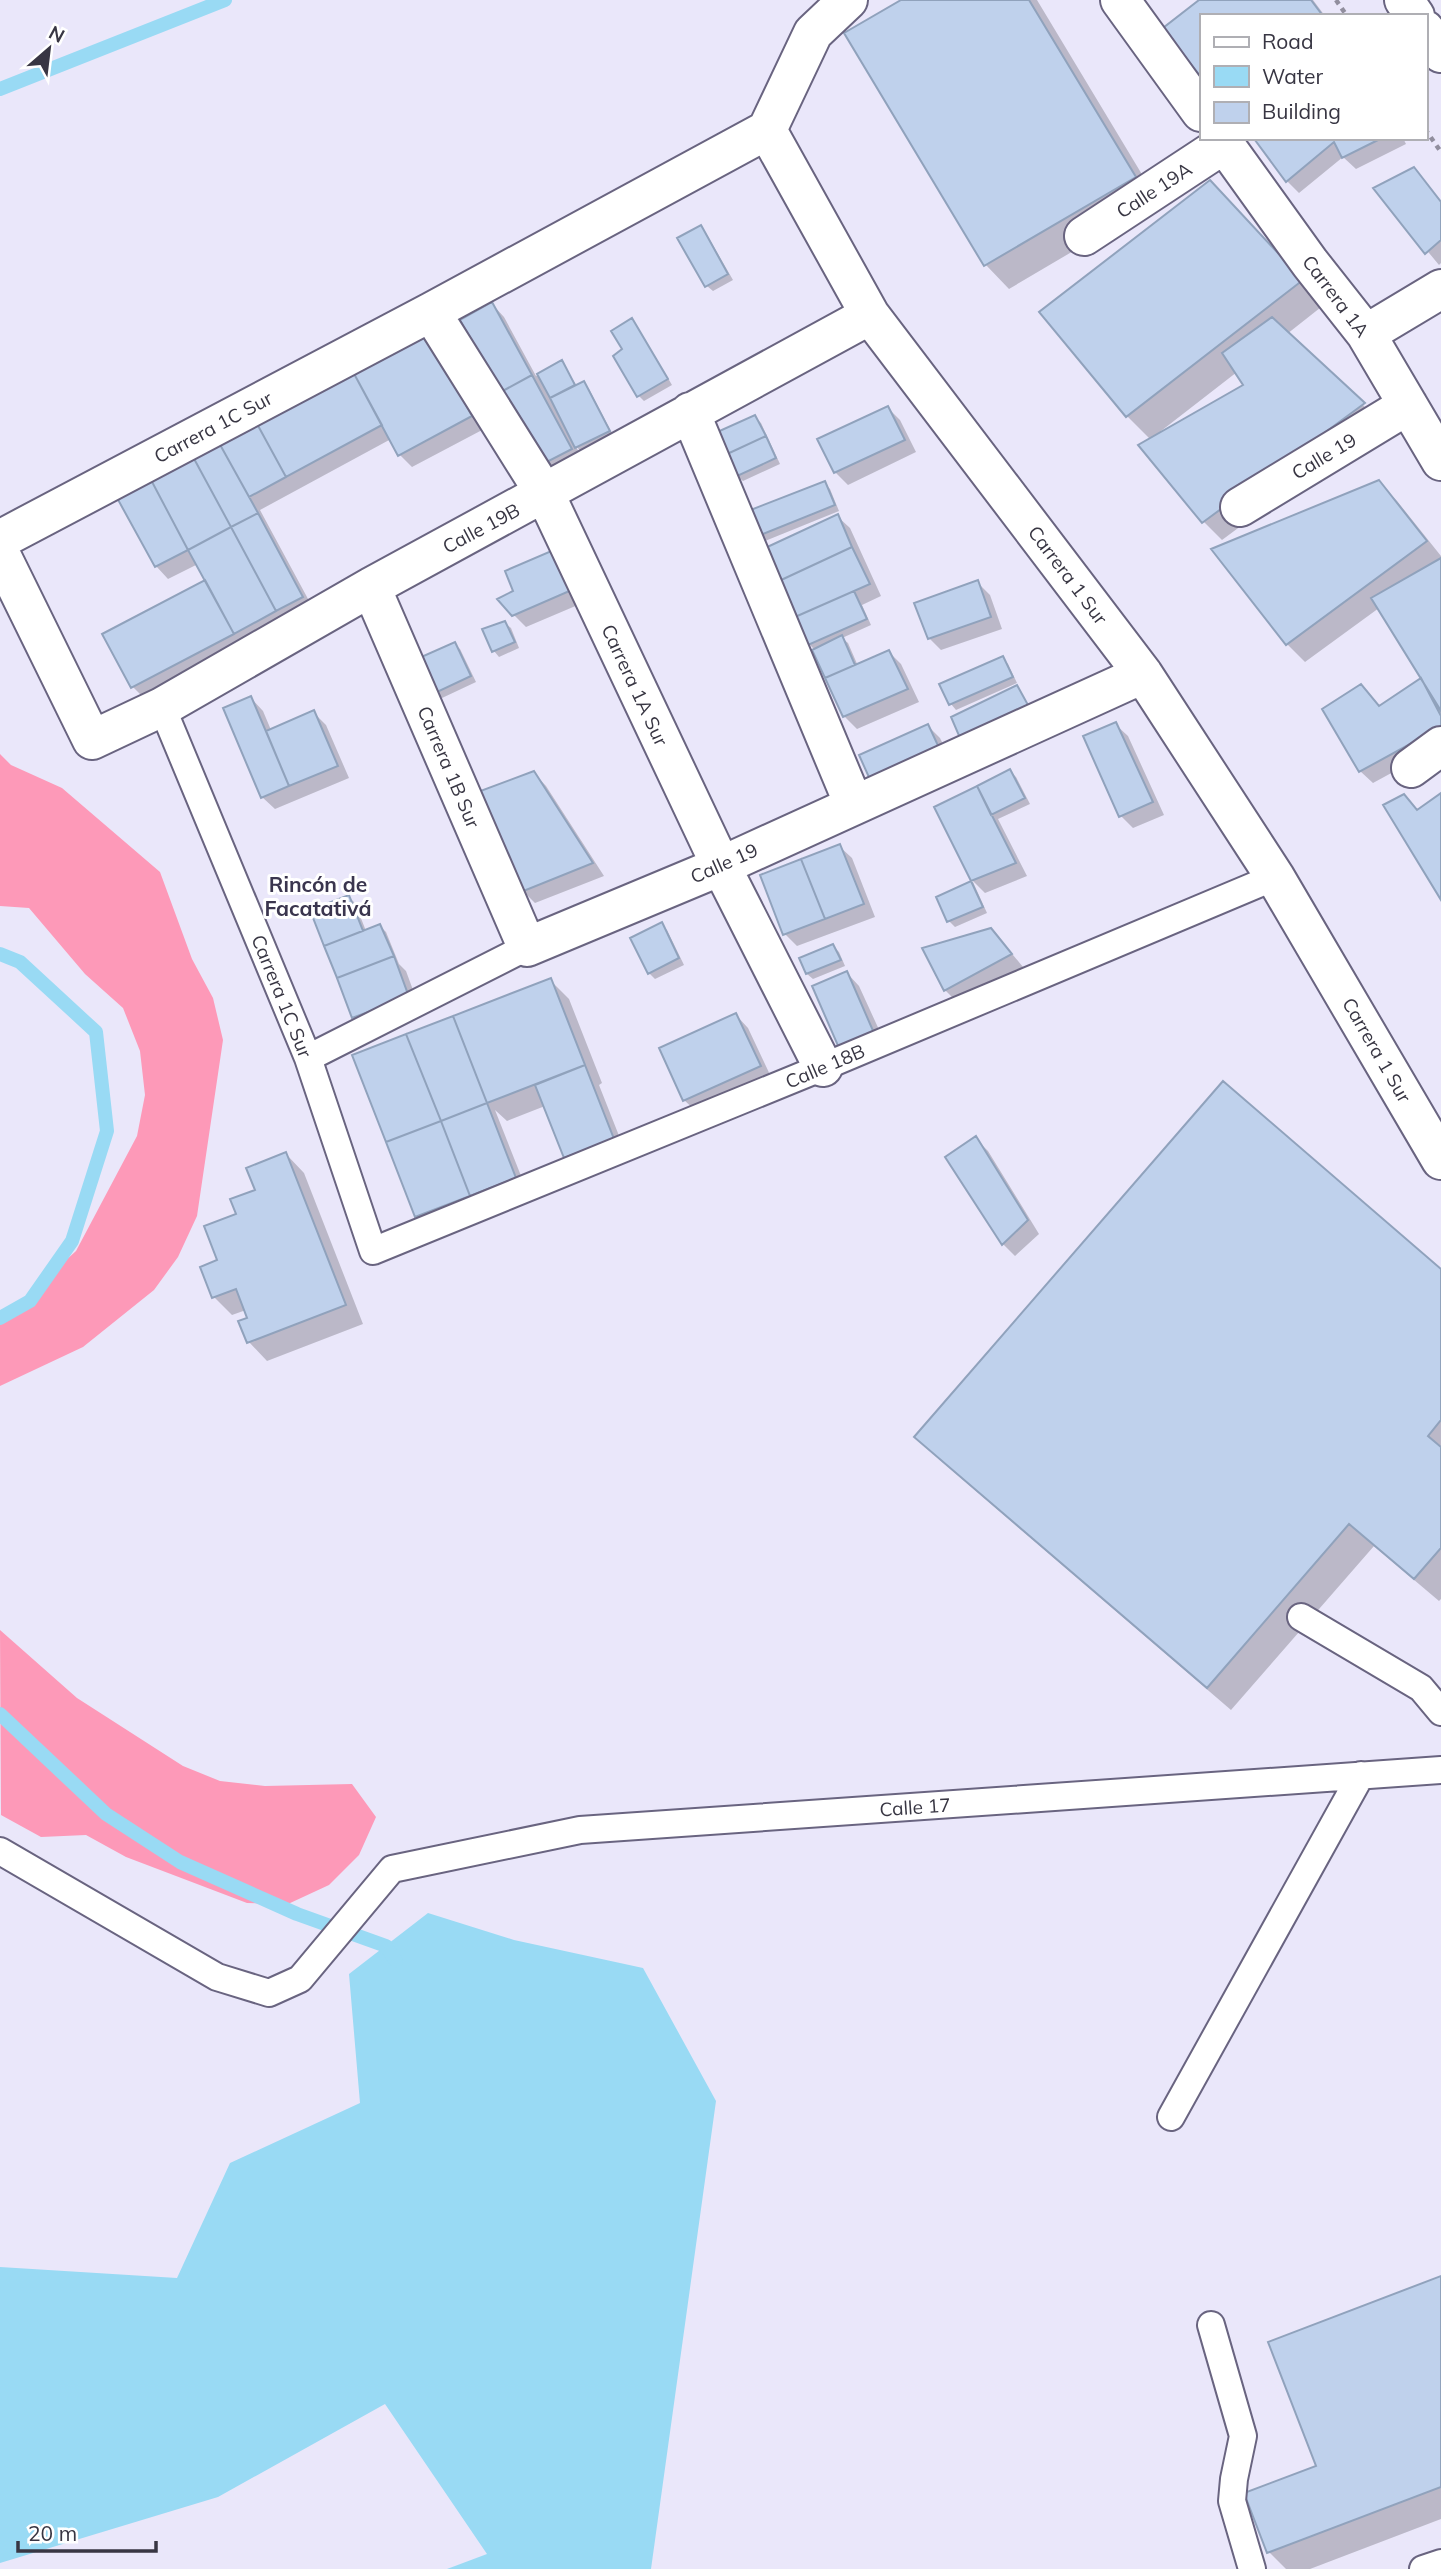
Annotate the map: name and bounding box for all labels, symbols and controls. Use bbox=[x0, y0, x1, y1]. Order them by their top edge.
north arrow bbox=[14, 14, 84, 84]
legend bbox=[1200, 14, 1427, 140]
text: N bbox=[45, 20, 69, 48]
text: Road bbox=[1262, 28, 1313, 54]
text: Water bbox=[1262, 63, 1323, 89]
text: Building bbox=[1262, 98, 1341, 124]
street label: Calle 19A bbox=[1112, 157, 1196, 223]
street label: Carrera 1A bbox=[1297, 250, 1375, 342]
street label: Carrera 1C Sur bbox=[150, 386, 276, 468]
street label: Calle 19 bbox=[1287, 427, 1361, 485]
street label: Calle 19B bbox=[438, 498, 524, 558]
street label: Carrera 1 Sur bbox=[1023, 521, 1113, 629]
street label: Carrera 1A Sur bbox=[596, 620, 674, 750]
street label: Carrera 1B Sur bbox=[413, 702, 486, 832]
street label: Calle 19 bbox=[687, 838, 761, 888]
district label: Rincón de Facatativá bbox=[264, 871, 372, 921]
street label: Carrera 1C Sur bbox=[246, 931, 318, 1061]
street label: Carrera 1 Sur bbox=[1337, 993, 1417, 1107]
street label: Calle 18B bbox=[782, 1039, 868, 1093]
street label: Calle 17 bbox=[879, 1793, 951, 1821]
scale bar bbox=[18, 2510, 156, 2554]
text: 20 m bbox=[28, 2520, 77, 2546]

